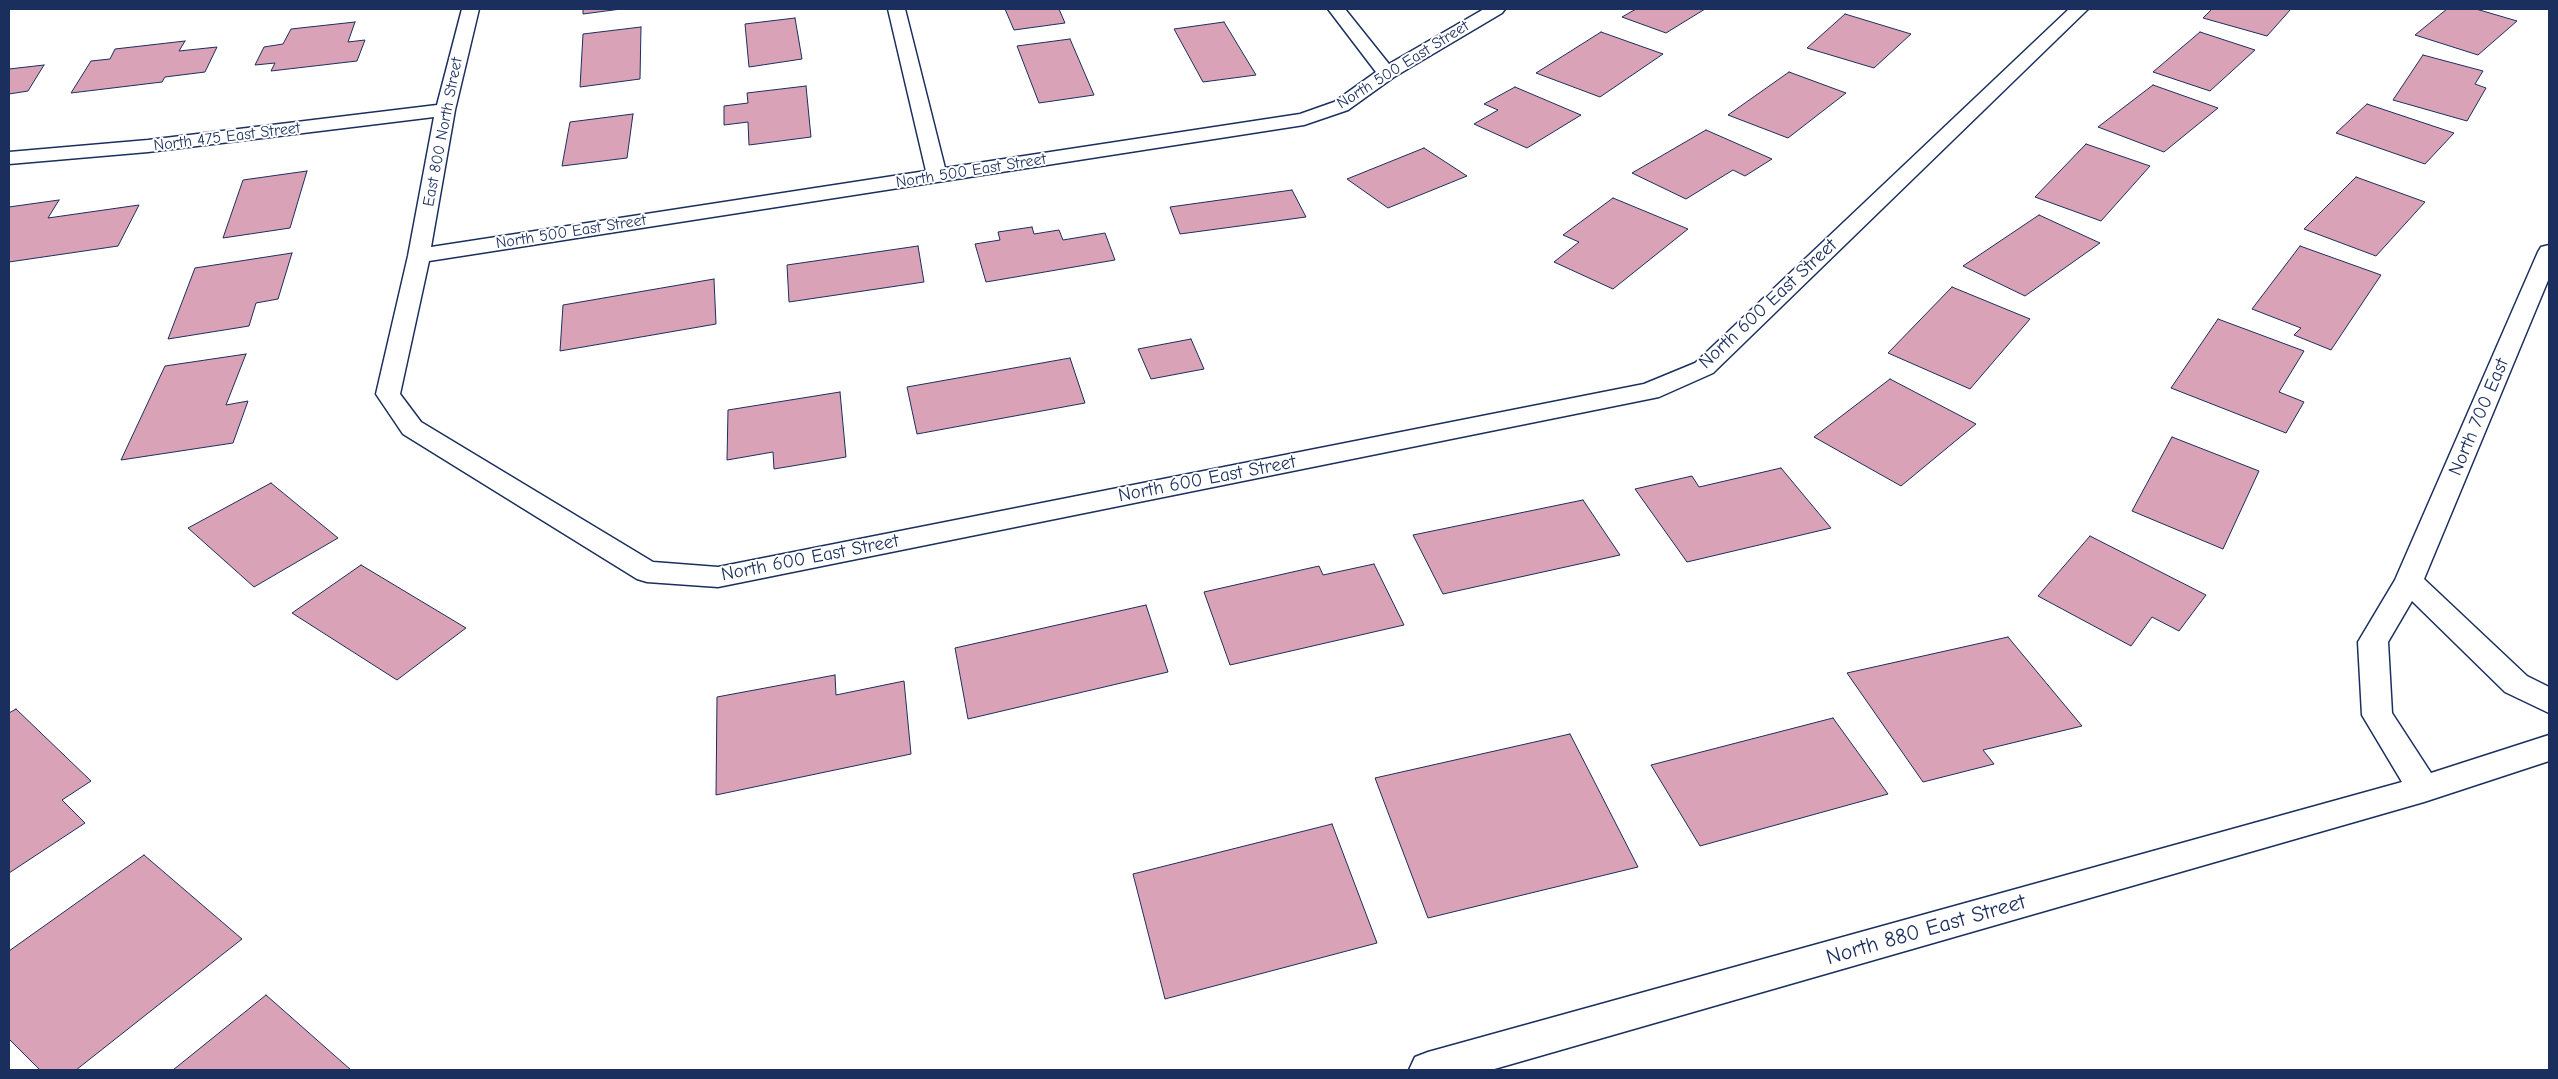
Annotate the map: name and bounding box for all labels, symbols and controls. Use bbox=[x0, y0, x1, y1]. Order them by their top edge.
street label: North 500 East Street bbox=[1334, 17, 1472, 113]
street label: East 800 North Street bbox=[419, 56, 467, 208]
street label: North 475 East Street bbox=[153, 118, 301, 156]
street label: North 500 East Street bbox=[894, 150, 1048, 192]
street label: North 500 East Street bbox=[494, 211, 648, 253]
street label: North 600 East Street bbox=[1694, 234, 1842, 374]
street label: North 700 East bbox=[2444, 355, 2514, 479]
street label: North 600 East Street bbox=[1116, 451, 1298, 507]
street label: North 600 East Street bbox=[719, 530, 901, 586]
street label: North 880 East Street bbox=[1823, 889, 2029, 971]

